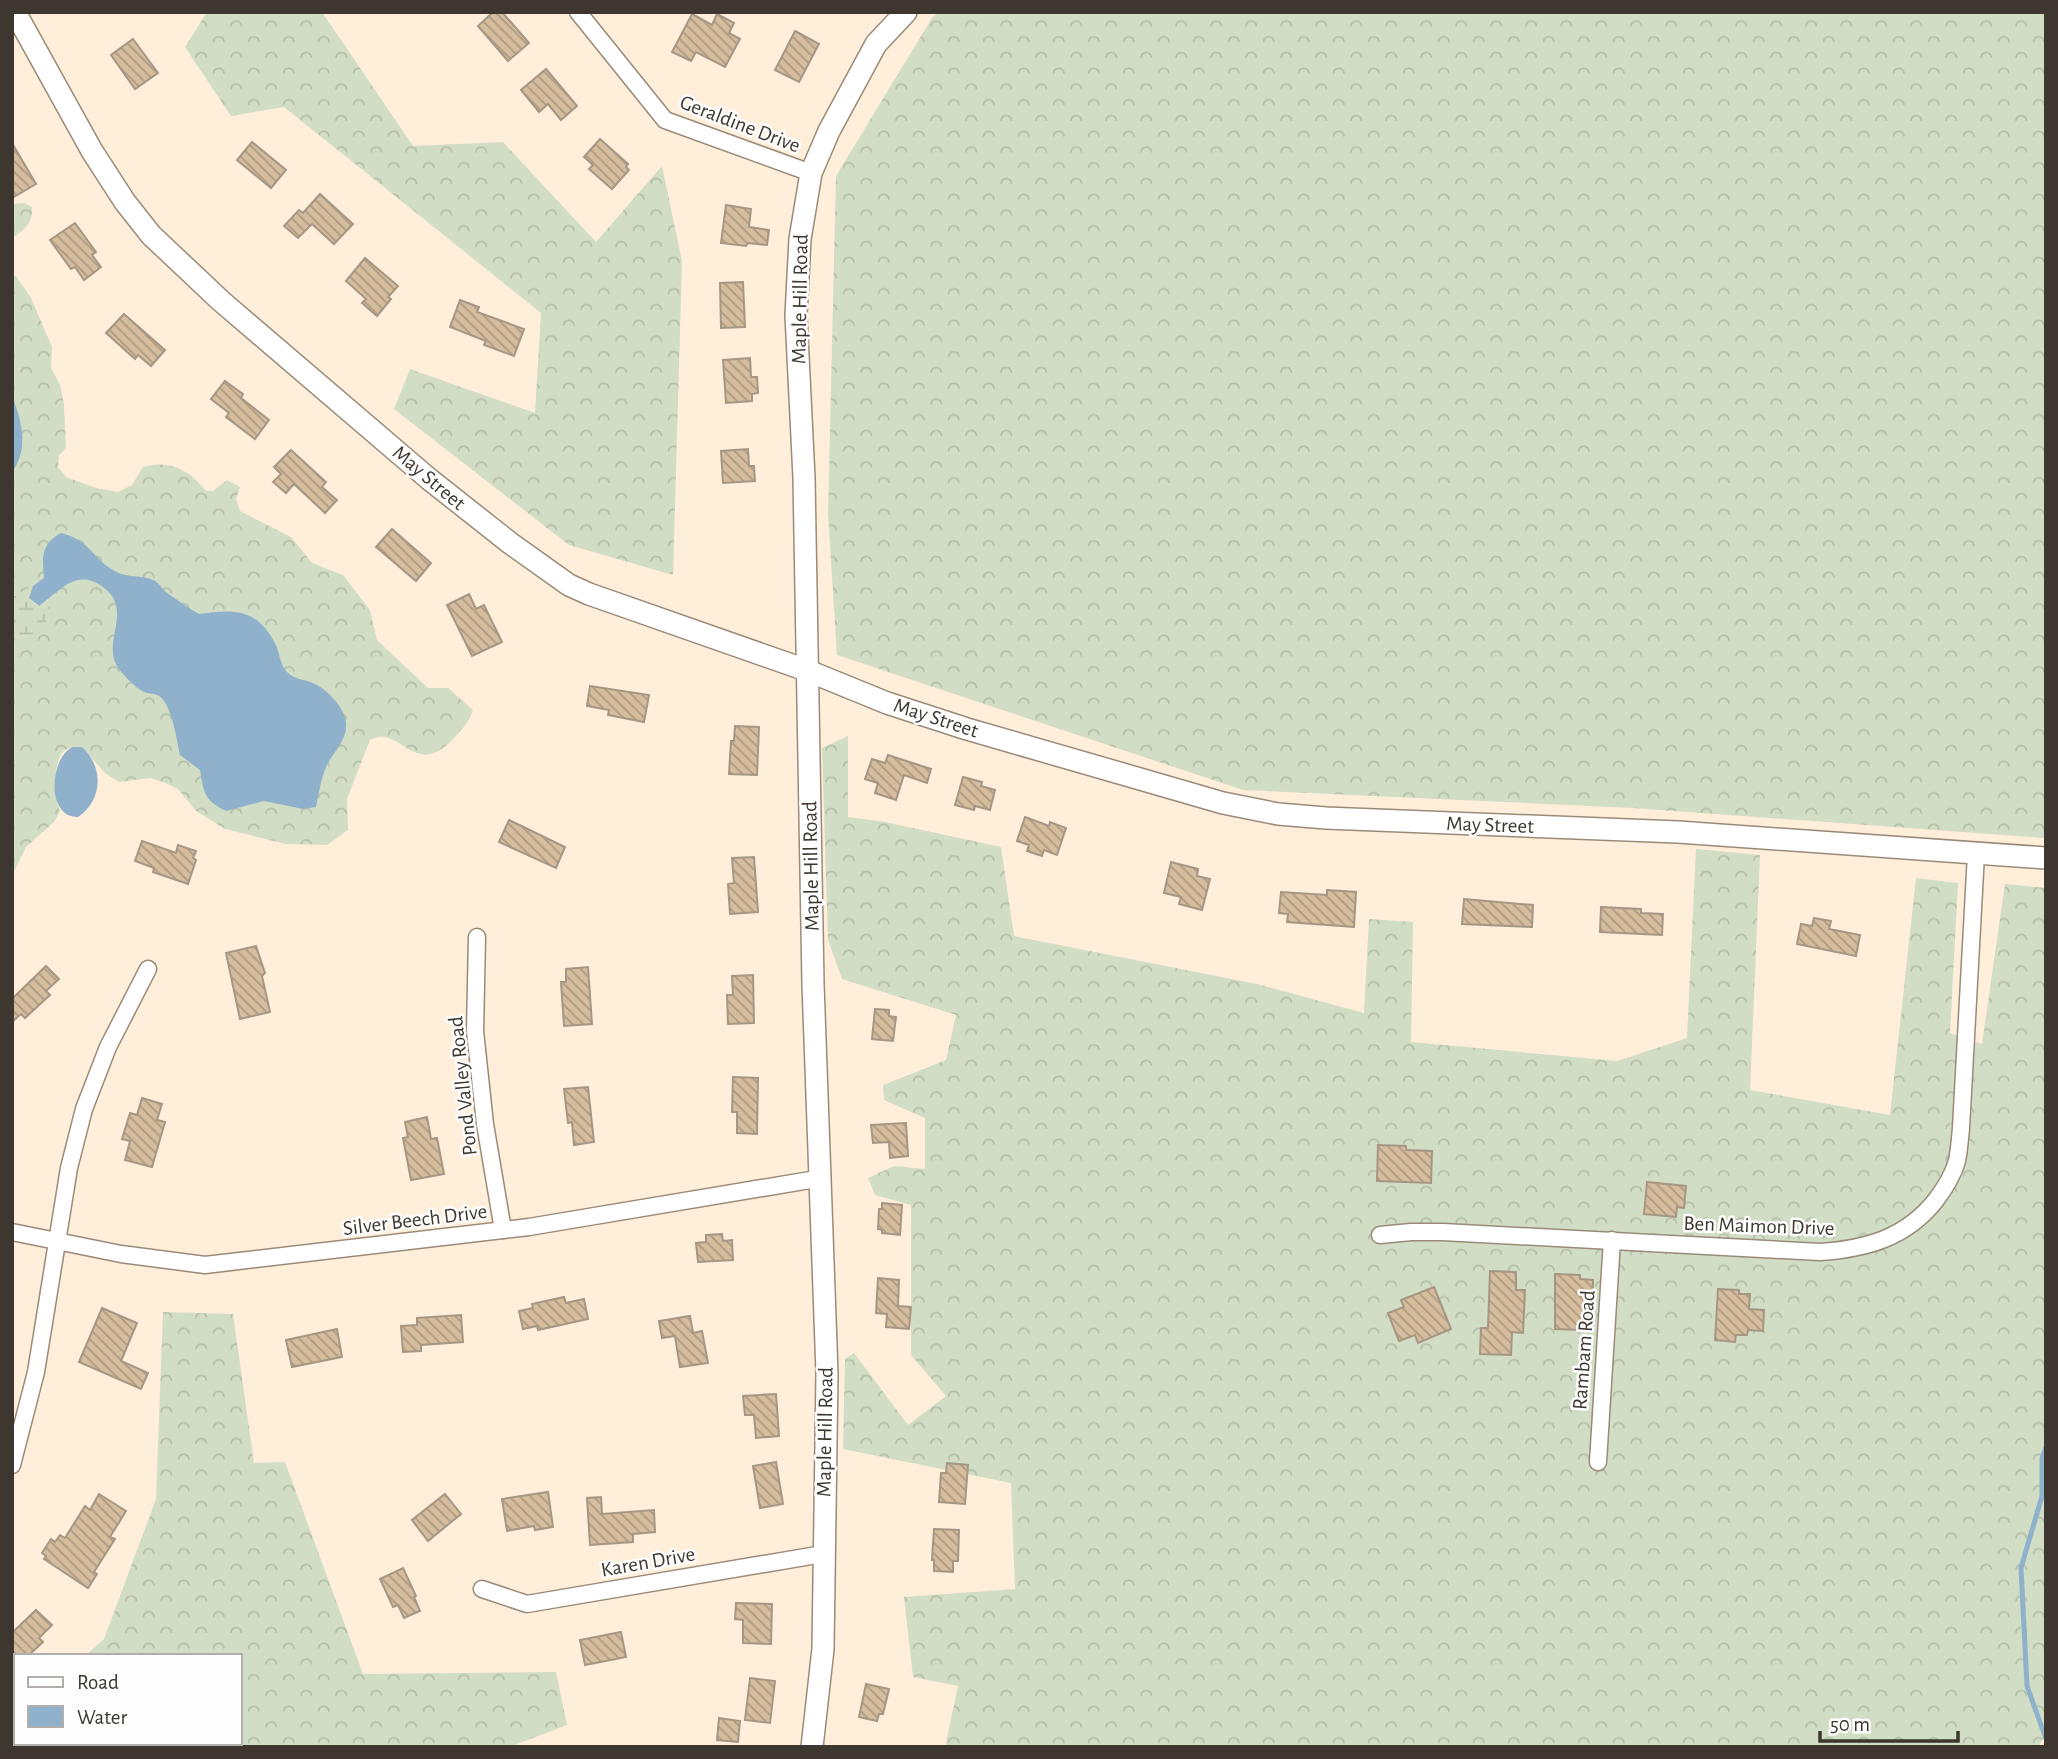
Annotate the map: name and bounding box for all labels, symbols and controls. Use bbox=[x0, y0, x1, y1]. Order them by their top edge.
street label: Geraldine Drive bbox=[677, 91, 803, 157]
street label: Maple Hill Road bbox=[788, 234, 812, 364]
street label: May Street bbox=[389, 442, 470, 514]
street label: May Street bbox=[891, 694, 981, 742]
street label: Maple Hill Road bbox=[799, 801, 823, 931]
street label: May Street bbox=[1446, 813, 1534, 837]
street label: Pond Valley Road bbox=[445, 1015, 481, 1157]
street label: Silver Beech Drive bbox=[342, 1201, 488, 1239]
street label: Ben Maimon Drive bbox=[1683, 1213, 1835, 1239]
street label: Rambam Road bbox=[1569, 1289, 1599, 1411]
street label: Maple Hill Road bbox=[813, 1367, 837, 1497]
street label: Karen Drive bbox=[599, 1543, 697, 1581]
legend bbox=[14, 1654, 242, 1745]
text: Road bbox=[77, 1672, 119, 1693]
scale bar bbox=[1820, 1700, 1958, 1744]
text: Water bbox=[77, 1707, 127, 1728]
text: 50 m bbox=[1830, 1714, 1870, 1735]

